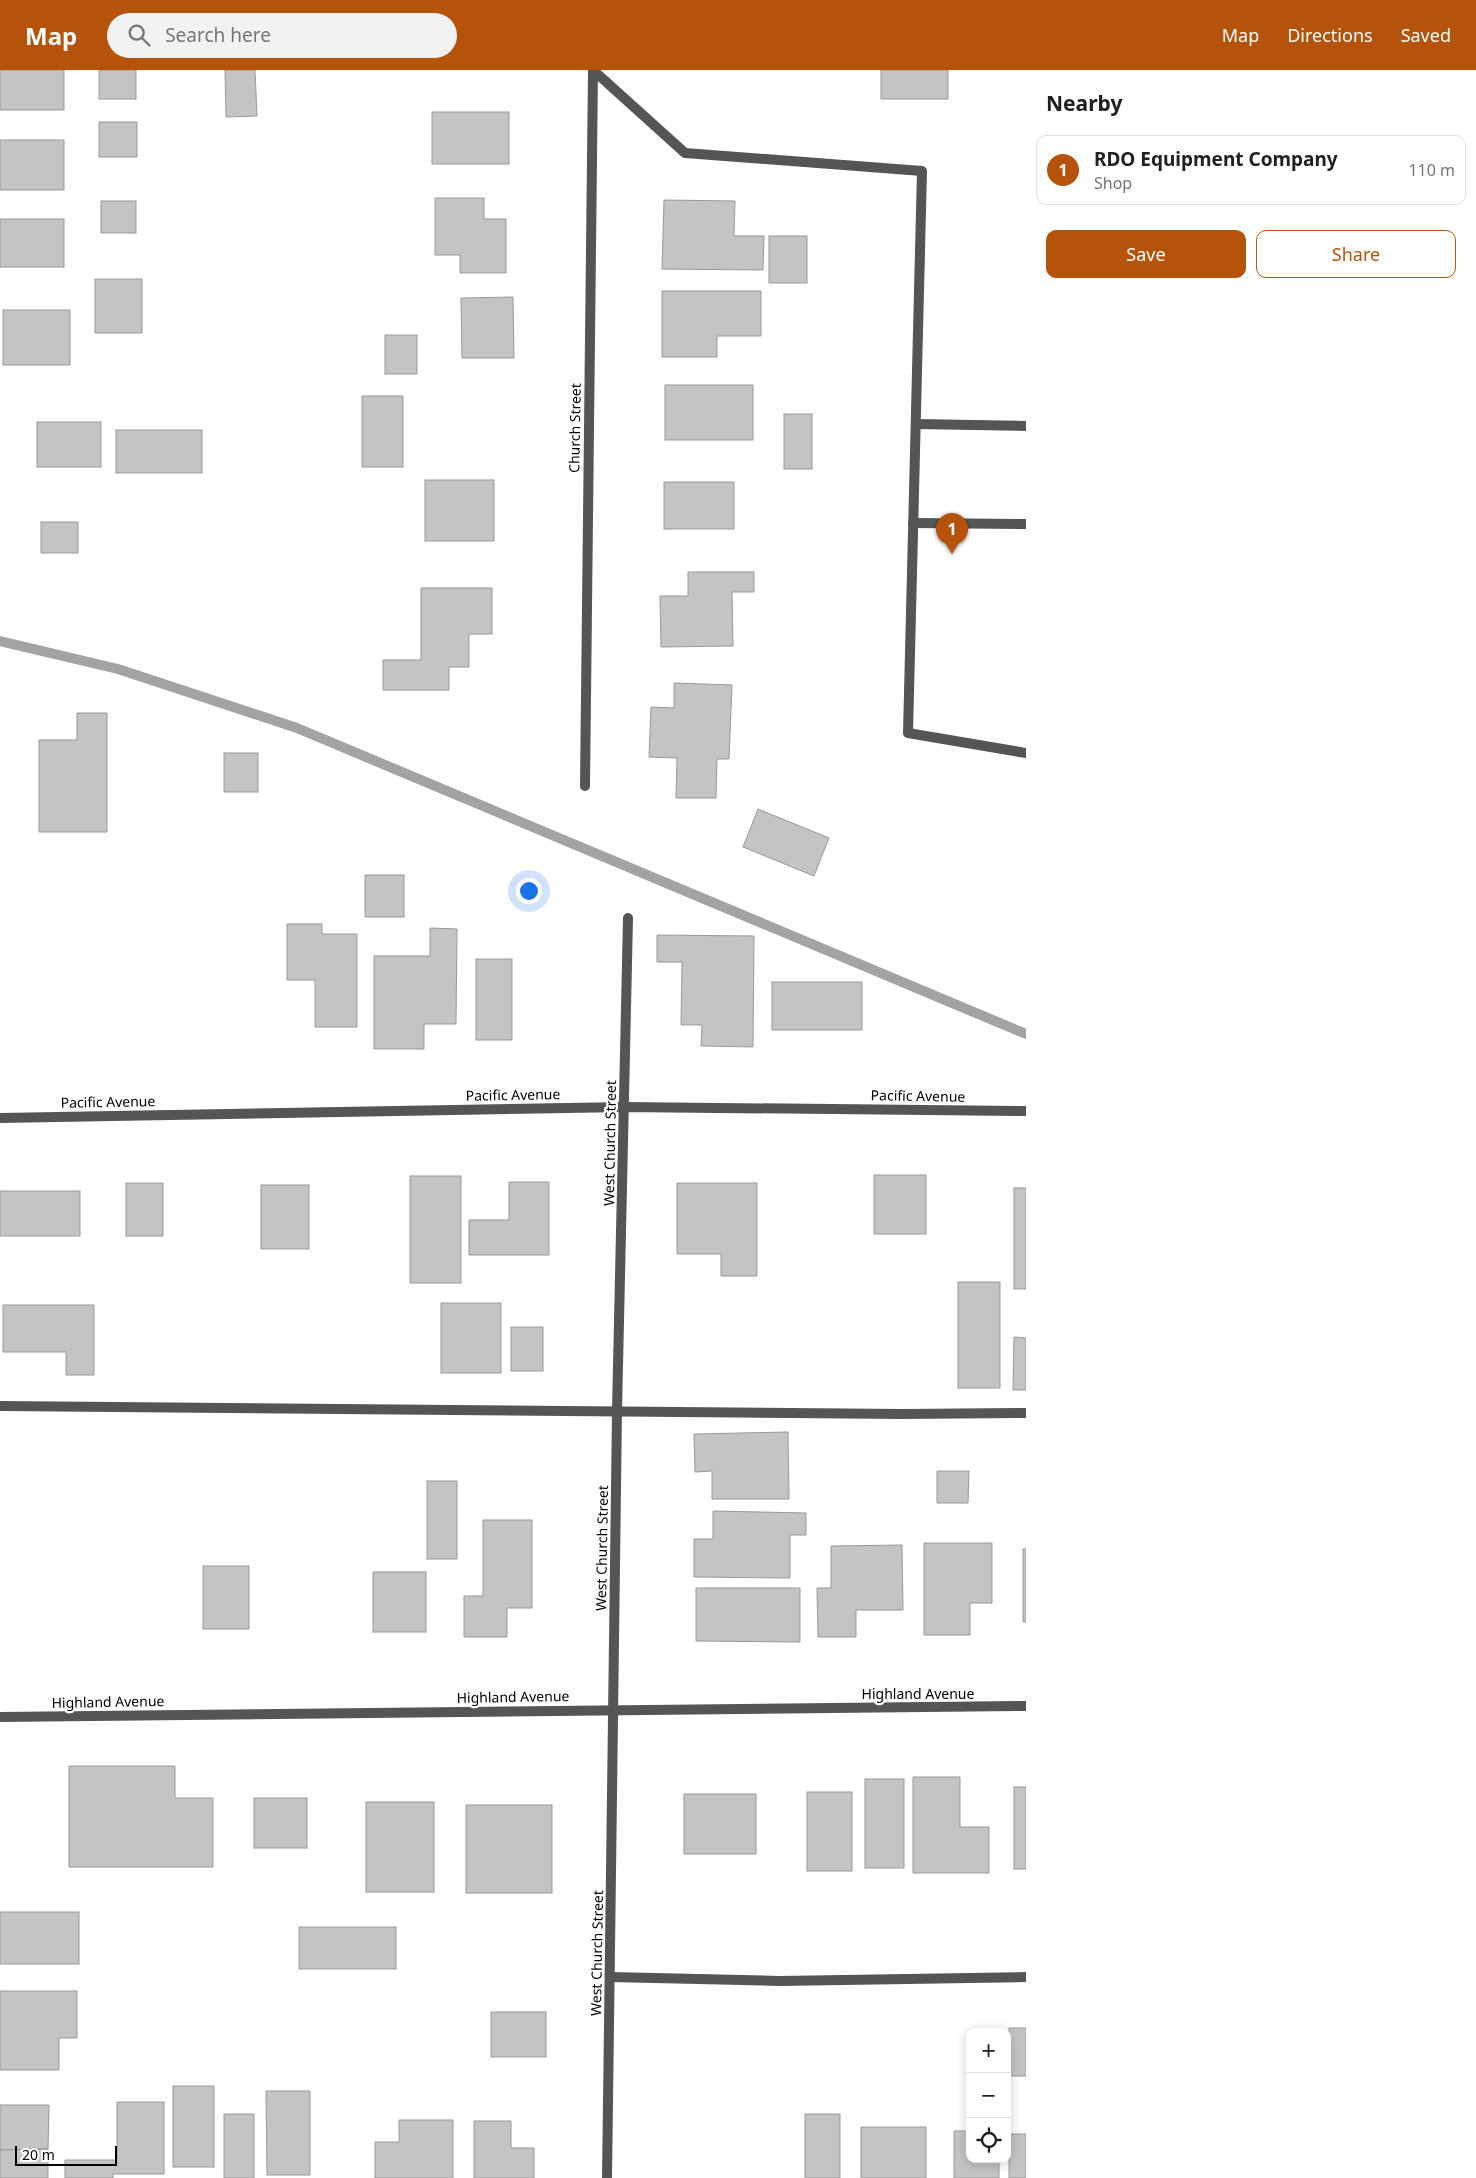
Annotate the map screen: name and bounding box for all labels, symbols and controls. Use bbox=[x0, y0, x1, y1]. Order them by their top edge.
search box bbox=[107, 13, 457, 58]
text: Map bbox=[25, 19, 77, 52]
icon: search bbox=[125, 21, 153, 49]
text: Search here bbox=[165, 22, 271, 48]
text: Map bbox=[1222, 23, 1259, 47]
text: Directions bbox=[1287, 23, 1373, 47]
text: Saved bbox=[1401, 23, 1451, 47]
text: Nearby bbox=[1046, 89, 1122, 117]
text: RDO Equipment Company bbox=[1094, 146, 1338, 172]
text: 1 bbox=[1058, 159, 1068, 181]
text: 110 m bbox=[1408, 159, 1455, 181]
text: Shop bbox=[1094, 172, 1132, 194]
button: Save bbox=[1046, 230, 1246, 278]
button: Share bbox=[1256, 230, 1456, 278]
street label: Church Street bbox=[564, 383, 585, 473]
pin: 1 bbox=[936, 513, 968, 554]
your location bbox=[516, 878, 542, 904]
street label: West Church Street bbox=[599, 1080, 620, 1206]
street label: Pacific Avenue bbox=[466, 1084, 561, 1105]
street label: Pacific Avenue bbox=[871, 1085, 966, 1106]
street label: Pacific Avenue bbox=[61, 1091, 156, 1112]
street label: West Church Street bbox=[591, 1485, 612, 1611]
street label: Highland Avenue bbox=[862, 1684, 974, 1703]
street label: Highland Avenue bbox=[456, 1686, 570, 1707]
street label: Highland Avenue bbox=[51, 1691, 165, 1712]
street label: West Church Street bbox=[586, 1890, 607, 2016]
map controls bbox=[966, 2028, 1011, 2163]
button: + bbox=[966, 2028, 1011, 2073]
button: − bbox=[966, 2073, 1011, 2118]
button: locate bbox=[966, 2118, 1011, 2163]
scale bar bbox=[15, 2143, 118, 2166]
text: 20 m bbox=[22, 2145, 55, 2164]

